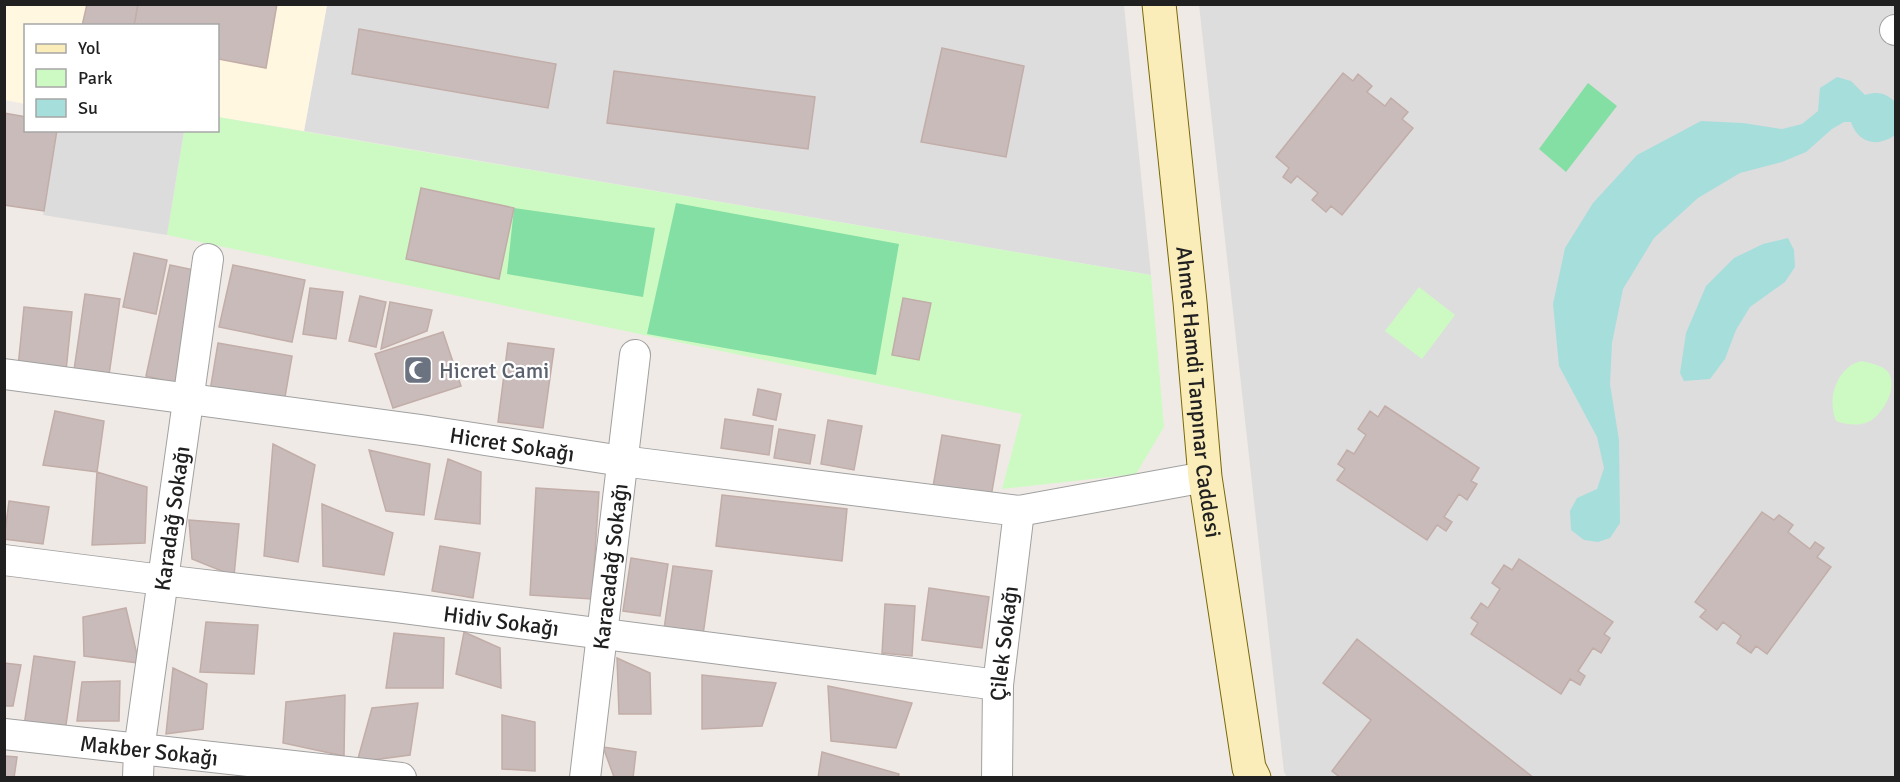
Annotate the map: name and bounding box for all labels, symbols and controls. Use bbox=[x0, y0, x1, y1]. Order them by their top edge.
legend bbox=[24, 24, 219, 132]
text: Yol bbox=[78, 37, 101, 59]
text: Park bbox=[78, 67, 113, 89]
text: Su bbox=[78, 97, 98, 119]
street label: Ahmet Hamdi Tanpınar Caddesi bbox=[1170, 245, 1227, 540]
mosque icon: Hicret Cami bbox=[402, 354, 434, 386]
place label: Hicret Cami bbox=[439, 357, 549, 384]
street label: Hicret Sokağı bbox=[448, 422, 576, 467]
street label: Karadağ Sokağı bbox=[149, 444, 196, 592]
street label: Karacadağ Sokağı bbox=[587, 482, 634, 651]
street label: Çilek Sokağı bbox=[985, 584, 1024, 701]
street label: Hidiv Sokağı bbox=[442, 600, 561, 642]
street label: Makber Sokağı bbox=[79, 730, 220, 772]

